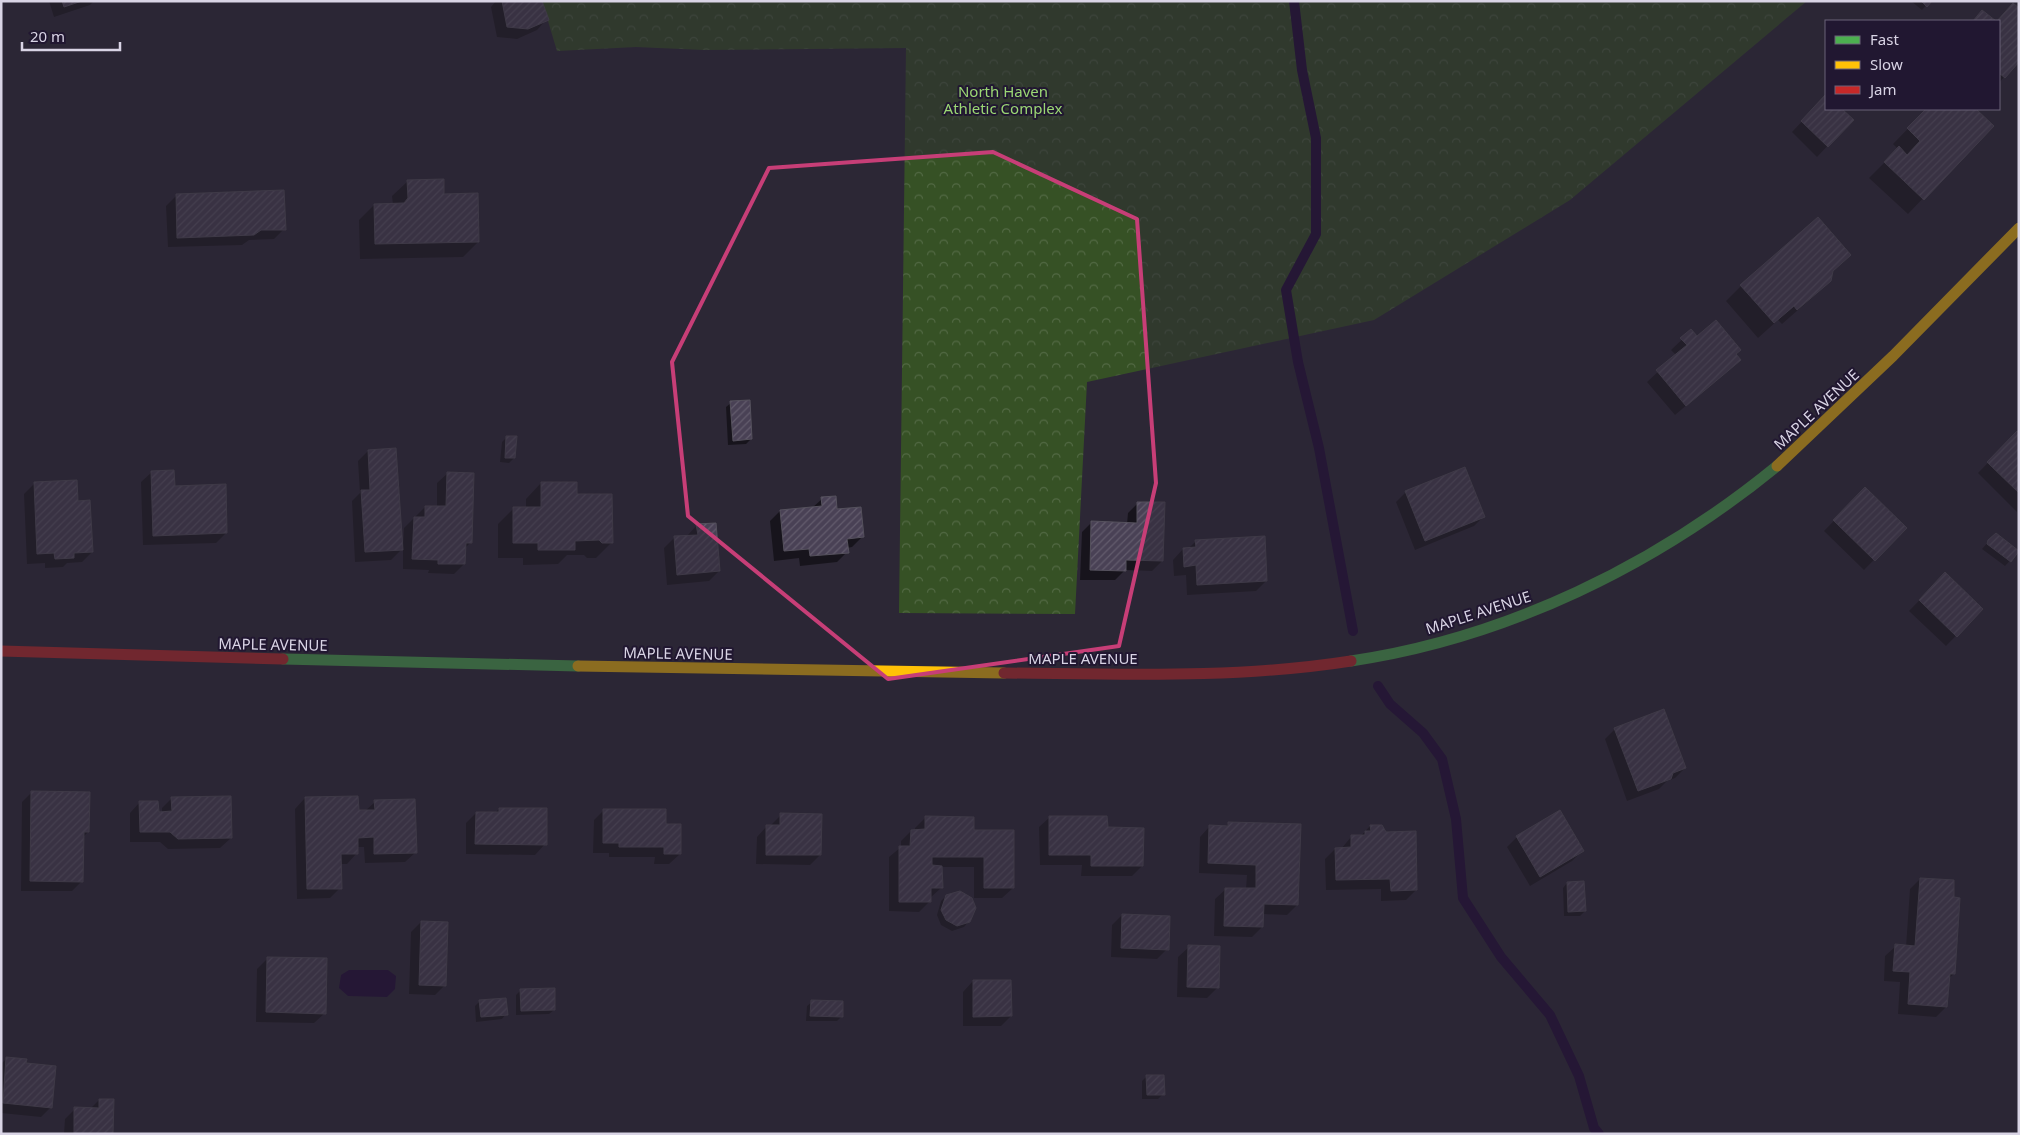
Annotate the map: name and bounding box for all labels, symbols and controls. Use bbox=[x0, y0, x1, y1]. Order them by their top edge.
scale bar bbox=[22, 20, 120, 52]
legend bbox=[1825, 20, 2000, 110]
text: 20 m bbox=[30, 26, 65, 46]
text: Fast bbox=[1870, 29, 1899, 49]
text: Slow bbox=[1870, 54, 1903, 74]
text: Jam bbox=[1868, 79, 1897, 99]
park label: North Haven Athletic Complex bbox=[944, 81, 1062, 118]
street label: MAPLE AVENUE bbox=[1769, 364, 1863, 454]
street label: MAPLE AVENUE bbox=[1423, 586, 1533, 638]
street label: MAPLE AVENUE bbox=[218, 633, 328, 655]
street label: MAPLE AVENUE bbox=[623, 642, 733, 664]
street label: MAPLE AVENUE bbox=[1028, 648, 1138, 668]

